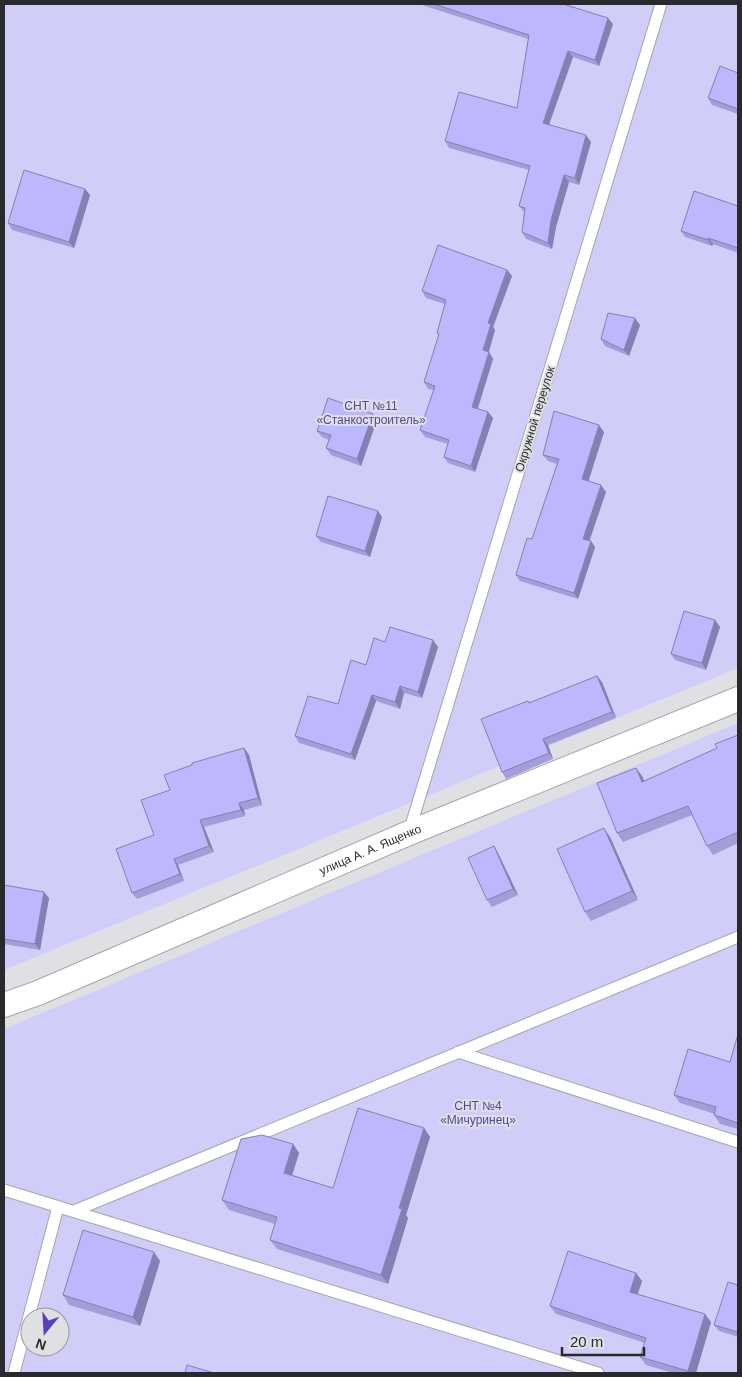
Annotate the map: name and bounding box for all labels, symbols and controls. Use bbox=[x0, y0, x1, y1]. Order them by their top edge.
street label: Окружной переулок bbox=[512, 364, 558, 474]
park label: СНТ №11 «Станкостроитель» bbox=[316, 399, 426, 427]
street label: улица А. А. Ященко bbox=[317, 822, 424, 878]
park label: СНТ №4 «Мичуринец» bbox=[440, 1099, 516, 1127]
north arrow bbox=[20, 1307, 70, 1357]
scale bar bbox=[562, 1324, 644, 1356]
text: 20 m bbox=[570, 1333, 603, 1350]
text: N bbox=[34, 1335, 48, 1354]

